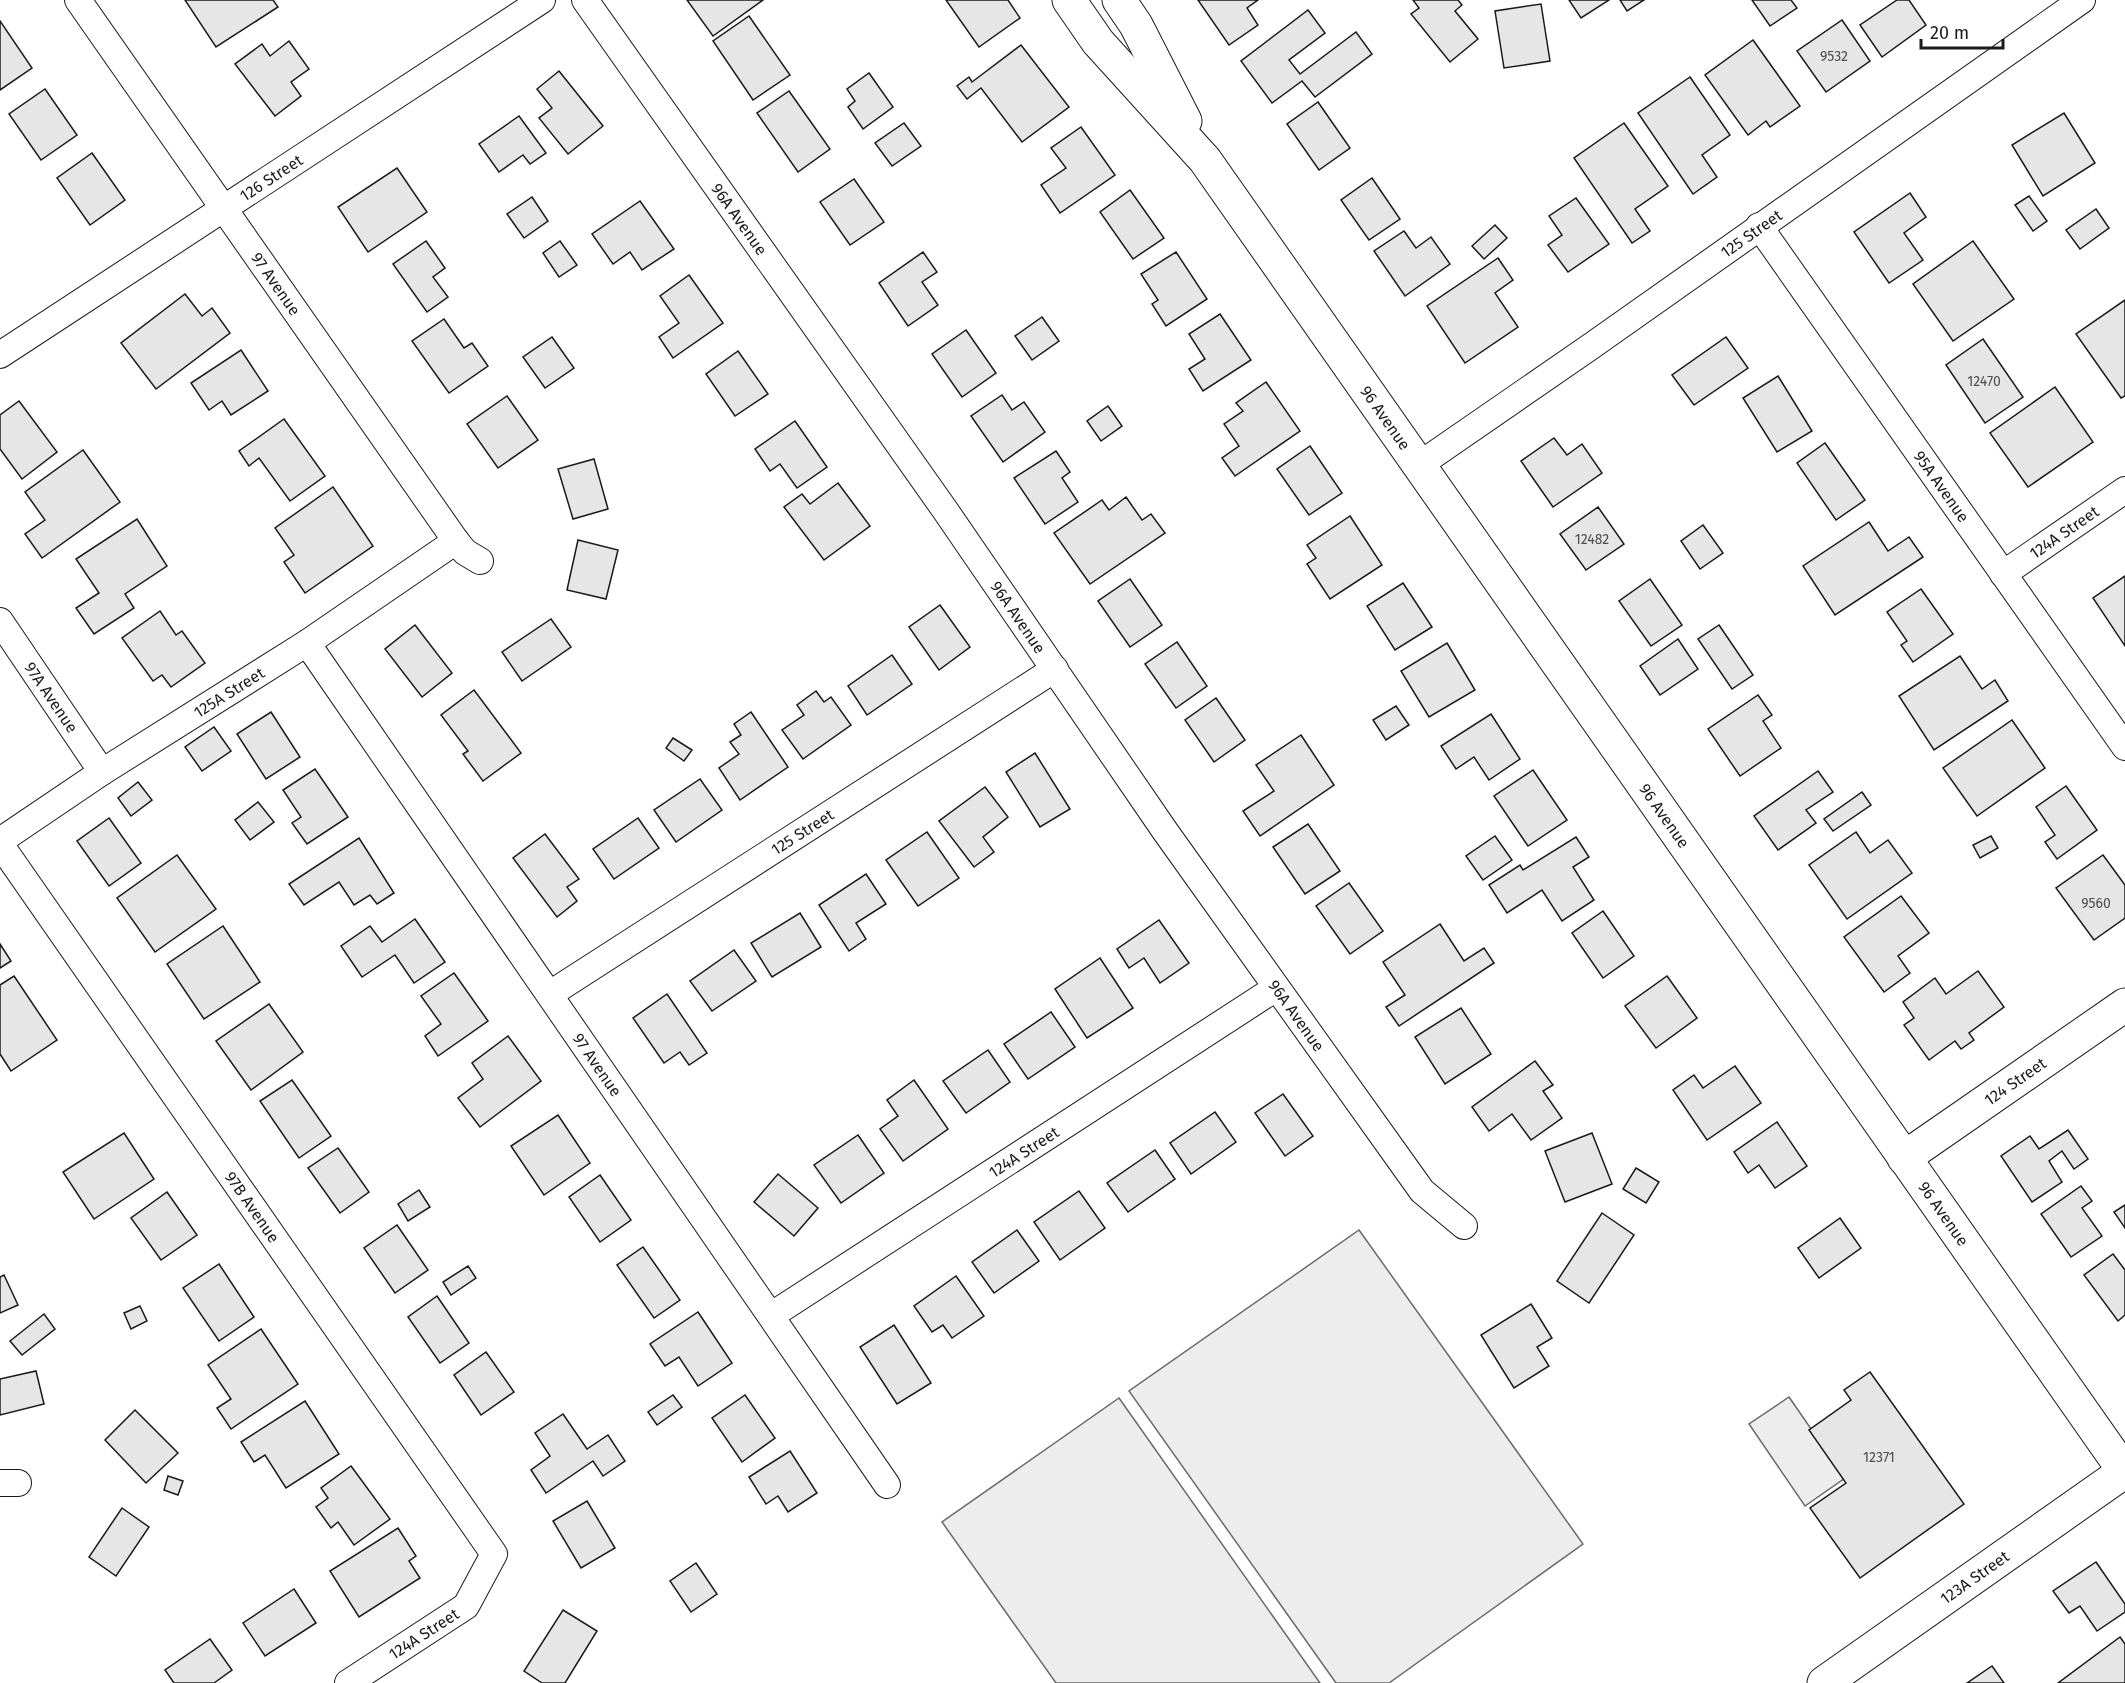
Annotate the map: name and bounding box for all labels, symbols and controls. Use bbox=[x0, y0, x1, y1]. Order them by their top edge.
scale bar bbox=[1921, 12, 2004, 50]
text: 20 m bbox=[1930, 22, 1969, 44]
house number: 9532 bbox=[1820, 48, 1848, 65]
street label: 126 Street bbox=[236, 150, 306, 205]
street label: 96A Avenue bbox=[708, 179, 771, 259]
street label: 125 Street bbox=[1717, 205, 1786, 261]
street label: 97 Avenue bbox=[248, 248, 305, 319]
house number: 12470 bbox=[1967, 373, 2001, 390]
street label: 96 Avenue bbox=[1357, 382, 1415, 454]
street label: 95A Avenue bbox=[1910, 447, 1973, 526]
street label: 124A Street bbox=[2026, 501, 2102, 562]
house number: 12482 bbox=[1575, 531, 1609, 548]
street label: 96A Avenue bbox=[987, 577, 1050, 657]
street label: 97A Avenue bbox=[21, 658, 82, 736]
street label: 125A Street bbox=[190, 663, 268, 721]
street label: 96 Avenue bbox=[1636, 780, 1694, 851]
street label: 125 Street bbox=[767, 804, 837, 859]
house number: 9560 bbox=[2081, 895, 2111, 912]
street label: 96A Avenue bbox=[1265, 976, 1329, 1055]
street label: 97 Avenue bbox=[569, 1029, 626, 1100]
street label: 124 Street bbox=[1981, 1053, 2050, 1109]
street label: 124A Street bbox=[985, 1122, 1063, 1181]
street label: 97B Avenue bbox=[221, 1168, 284, 1246]
street label: 96 Avenue bbox=[1915, 1178, 1973, 1249]
house number: 12371 bbox=[1863, 1449, 1895, 1466]
street label: 123A Street bbox=[1936, 1546, 2013, 1608]
street label: 124A Street bbox=[385, 1604, 463, 1664]

